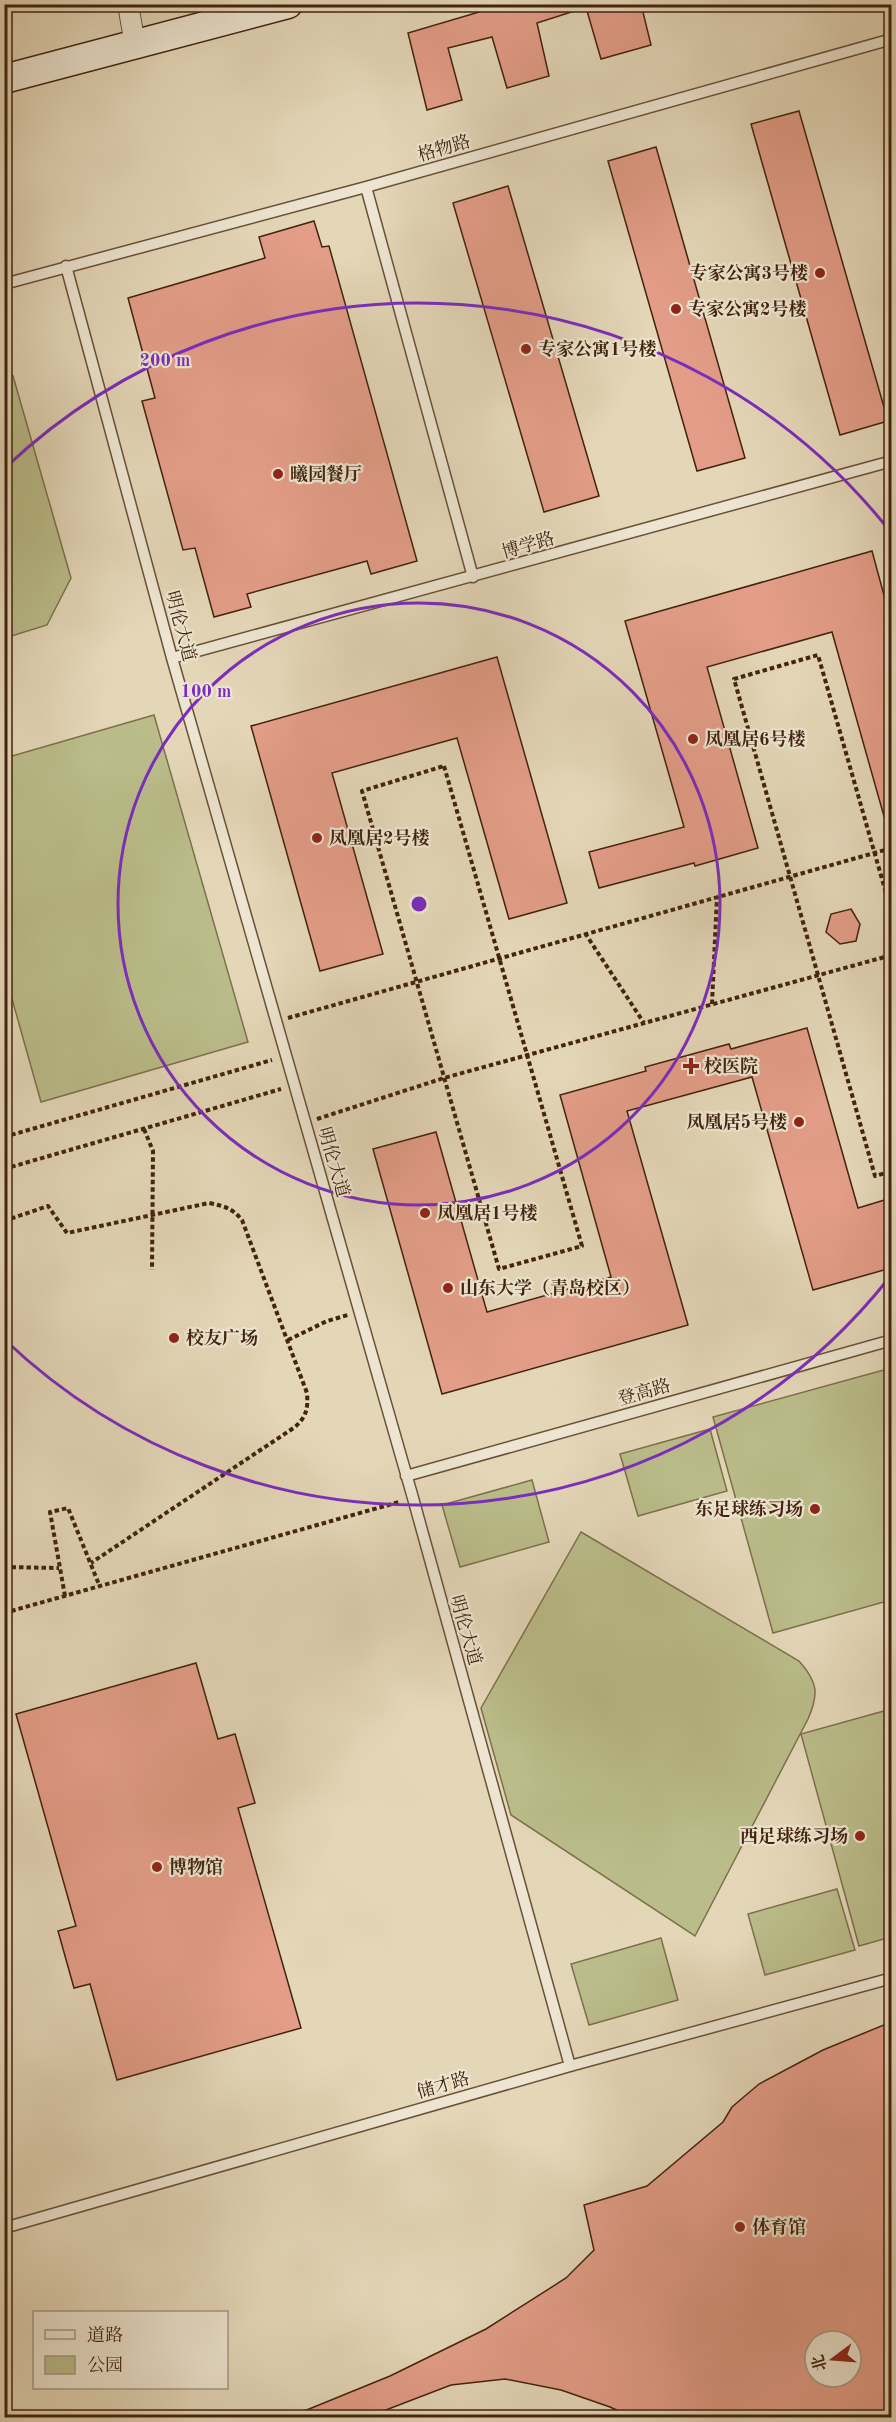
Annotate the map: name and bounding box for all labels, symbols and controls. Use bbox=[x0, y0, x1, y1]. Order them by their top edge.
street label: 格物路 bbox=[415, 131, 473, 165]
place label: 专家公寓3号楼 bbox=[690, 263, 808, 283]
marker: 专家公寓3号楼 bbox=[813, 266, 827, 280]
place label: 专家公寓2号楼 bbox=[688, 299, 806, 319]
marker: 专家公寓2号楼 bbox=[669, 302, 683, 316]
place label: 专家公寓1号楼 bbox=[538, 339, 656, 359]
marker: 专家公寓1号楼 bbox=[519, 342, 533, 356]
text: 200 m bbox=[140, 352, 190, 370]
place label: 曦园餐厅 bbox=[290, 464, 362, 484]
marker: 曦园餐厅 bbox=[271, 467, 285, 481]
street label: 博学路 bbox=[499, 528, 557, 562]
street label: 明伦大道 bbox=[162, 589, 200, 663]
text: 100 m bbox=[181, 683, 231, 701]
place label: 凤凰居6号楼 bbox=[705, 729, 805, 749]
marker: 凤凰居6号楼 bbox=[686, 732, 700, 746]
place label: 凤凰居2号楼 bbox=[329, 828, 429, 848]
marker: 凤凰居2号楼 bbox=[310, 831, 324, 845]
centre of rings bbox=[409, 894, 429, 914]
place label: 校医院 bbox=[704, 1056, 758, 1076]
marker: 校医院 bbox=[682, 1057, 700, 1075]
place label: 凤凰居5号楼 bbox=[687, 1112, 787, 1132]
marker: 凤凰居5号楼 bbox=[792, 1115, 806, 1129]
street label: 明伦大道 bbox=[314, 1125, 354, 1199]
place label: 凤凰居1号楼 bbox=[437, 1203, 537, 1223]
marker: 凤凰居1号楼 bbox=[418, 1206, 432, 1220]
place label: 山东大学（青岛校区） bbox=[460, 1278, 640, 1298]
marker: 山东大学（青岛校区） bbox=[441, 1281, 455, 1295]
place label: 校友广场 bbox=[186, 1328, 258, 1348]
marker: 校友广场 bbox=[167, 1331, 181, 1345]
street label: 登高路 bbox=[615, 1375, 673, 1409]
place label: 东足球练习场 bbox=[695, 1499, 803, 1519]
marker: 东足球练习场 bbox=[808, 1502, 822, 1516]
street label: 明伦大道 bbox=[446, 1593, 486, 1667]
place label: 西足球练习场 bbox=[740, 1826, 848, 1846]
marker: 西足球练习场 bbox=[853, 1829, 867, 1843]
place label: 博物馆 bbox=[169, 1857, 223, 1877]
marker: 博物馆 bbox=[150, 1860, 164, 1874]
street label: 储才路 bbox=[414, 2068, 472, 2102]
place label: 体育馆 bbox=[752, 2217, 806, 2237]
marker: 体育馆 bbox=[733, 2220, 747, 2234]
legend bbox=[33, 2311, 228, 2389]
text: 道路 bbox=[87, 2325, 123, 2345]
north arrow bbox=[803, 2329, 863, 2389]
text: 北 bbox=[809, 2353, 830, 2373]
text: 公园 bbox=[87, 2356, 123, 2375]

